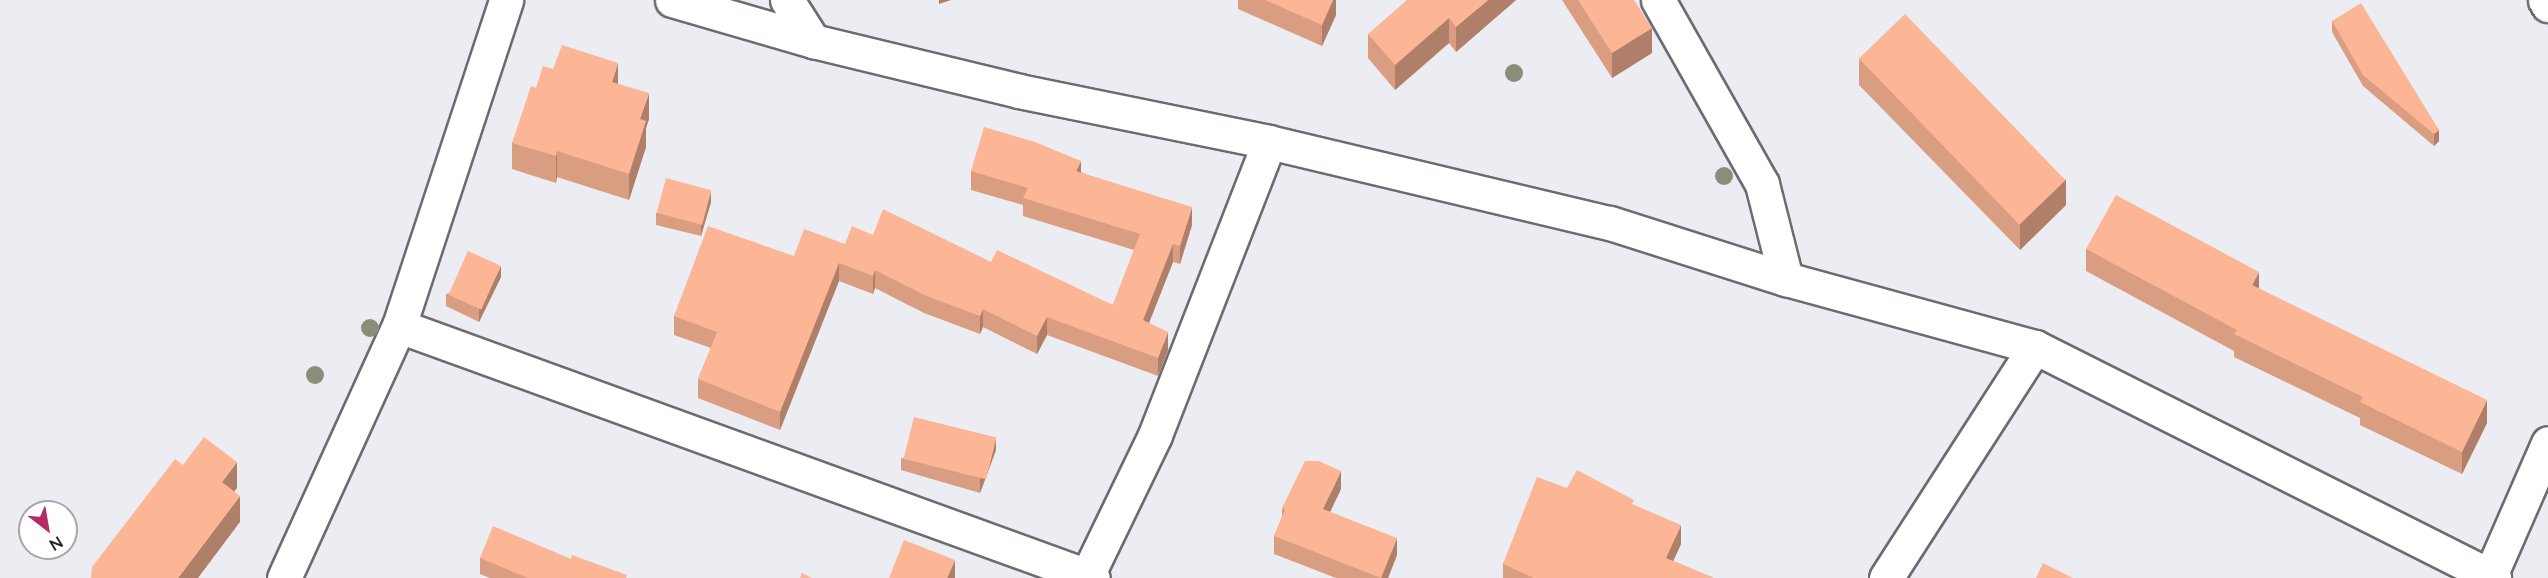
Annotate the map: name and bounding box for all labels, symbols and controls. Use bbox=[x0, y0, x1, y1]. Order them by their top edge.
north arrow bbox=[18, 500, 78, 560]
text: N bbox=[46, 533, 67, 555]

